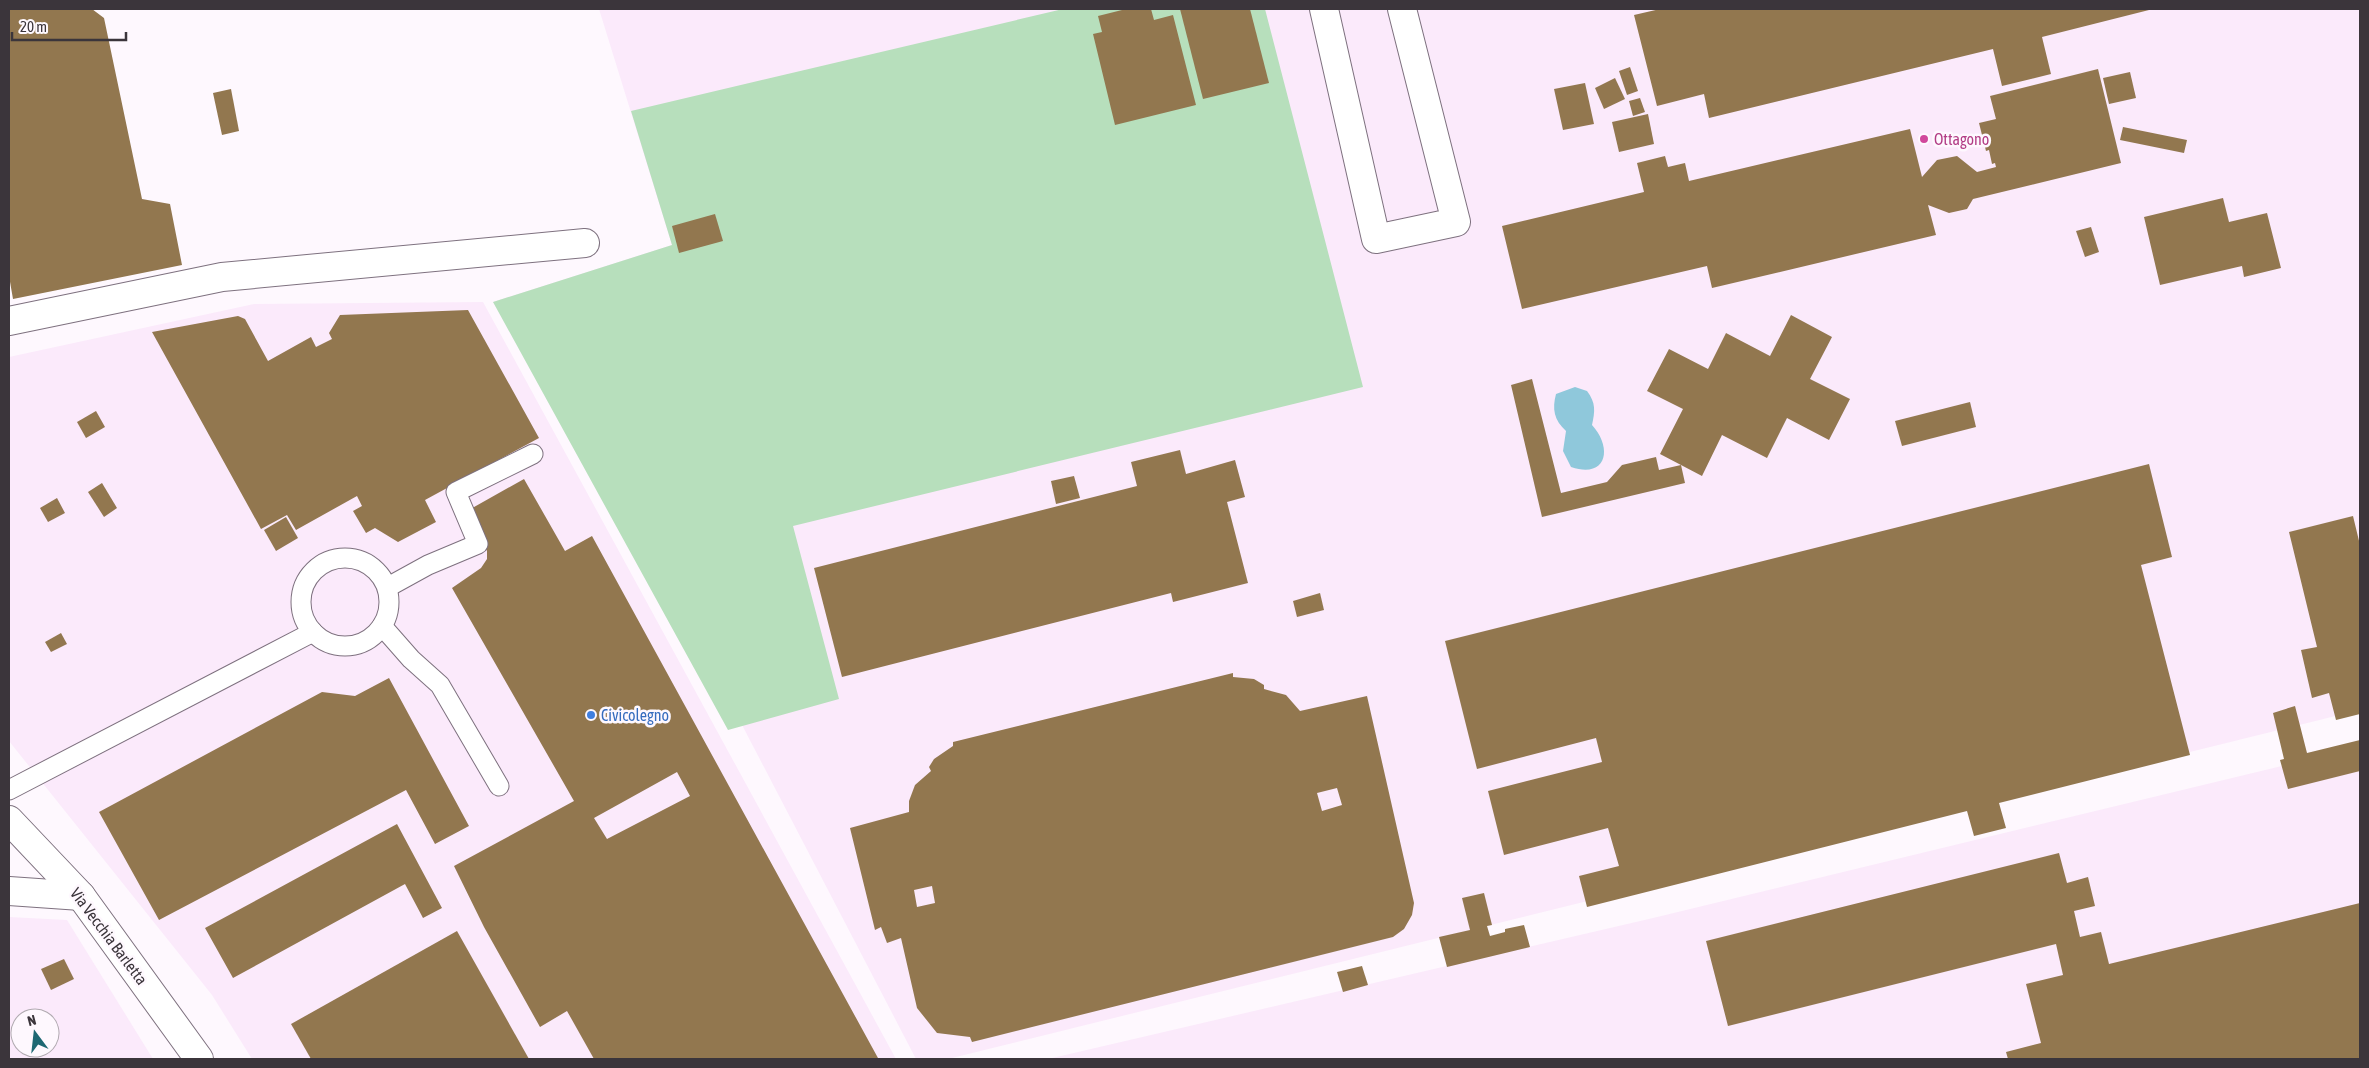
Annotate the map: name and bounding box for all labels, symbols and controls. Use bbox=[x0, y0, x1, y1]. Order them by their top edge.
scale bar bbox=[12, 10, 126, 42]
text: 20 m bbox=[20, 18, 47, 35]
place label: Ottagono bbox=[1934, 130, 1989, 149]
marker: Ottagono bbox=[1918, 133, 1930, 145]
place label: Civicolegno bbox=[601, 706, 669, 725]
marker: Civicolegno bbox=[585, 709, 597, 721]
street label: Via Vecchia Barletta bbox=[67, 884, 151, 988]
north arrow bbox=[10, 1008, 60, 1058]
text: N bbox=[26, 1012, 38, 1029]

